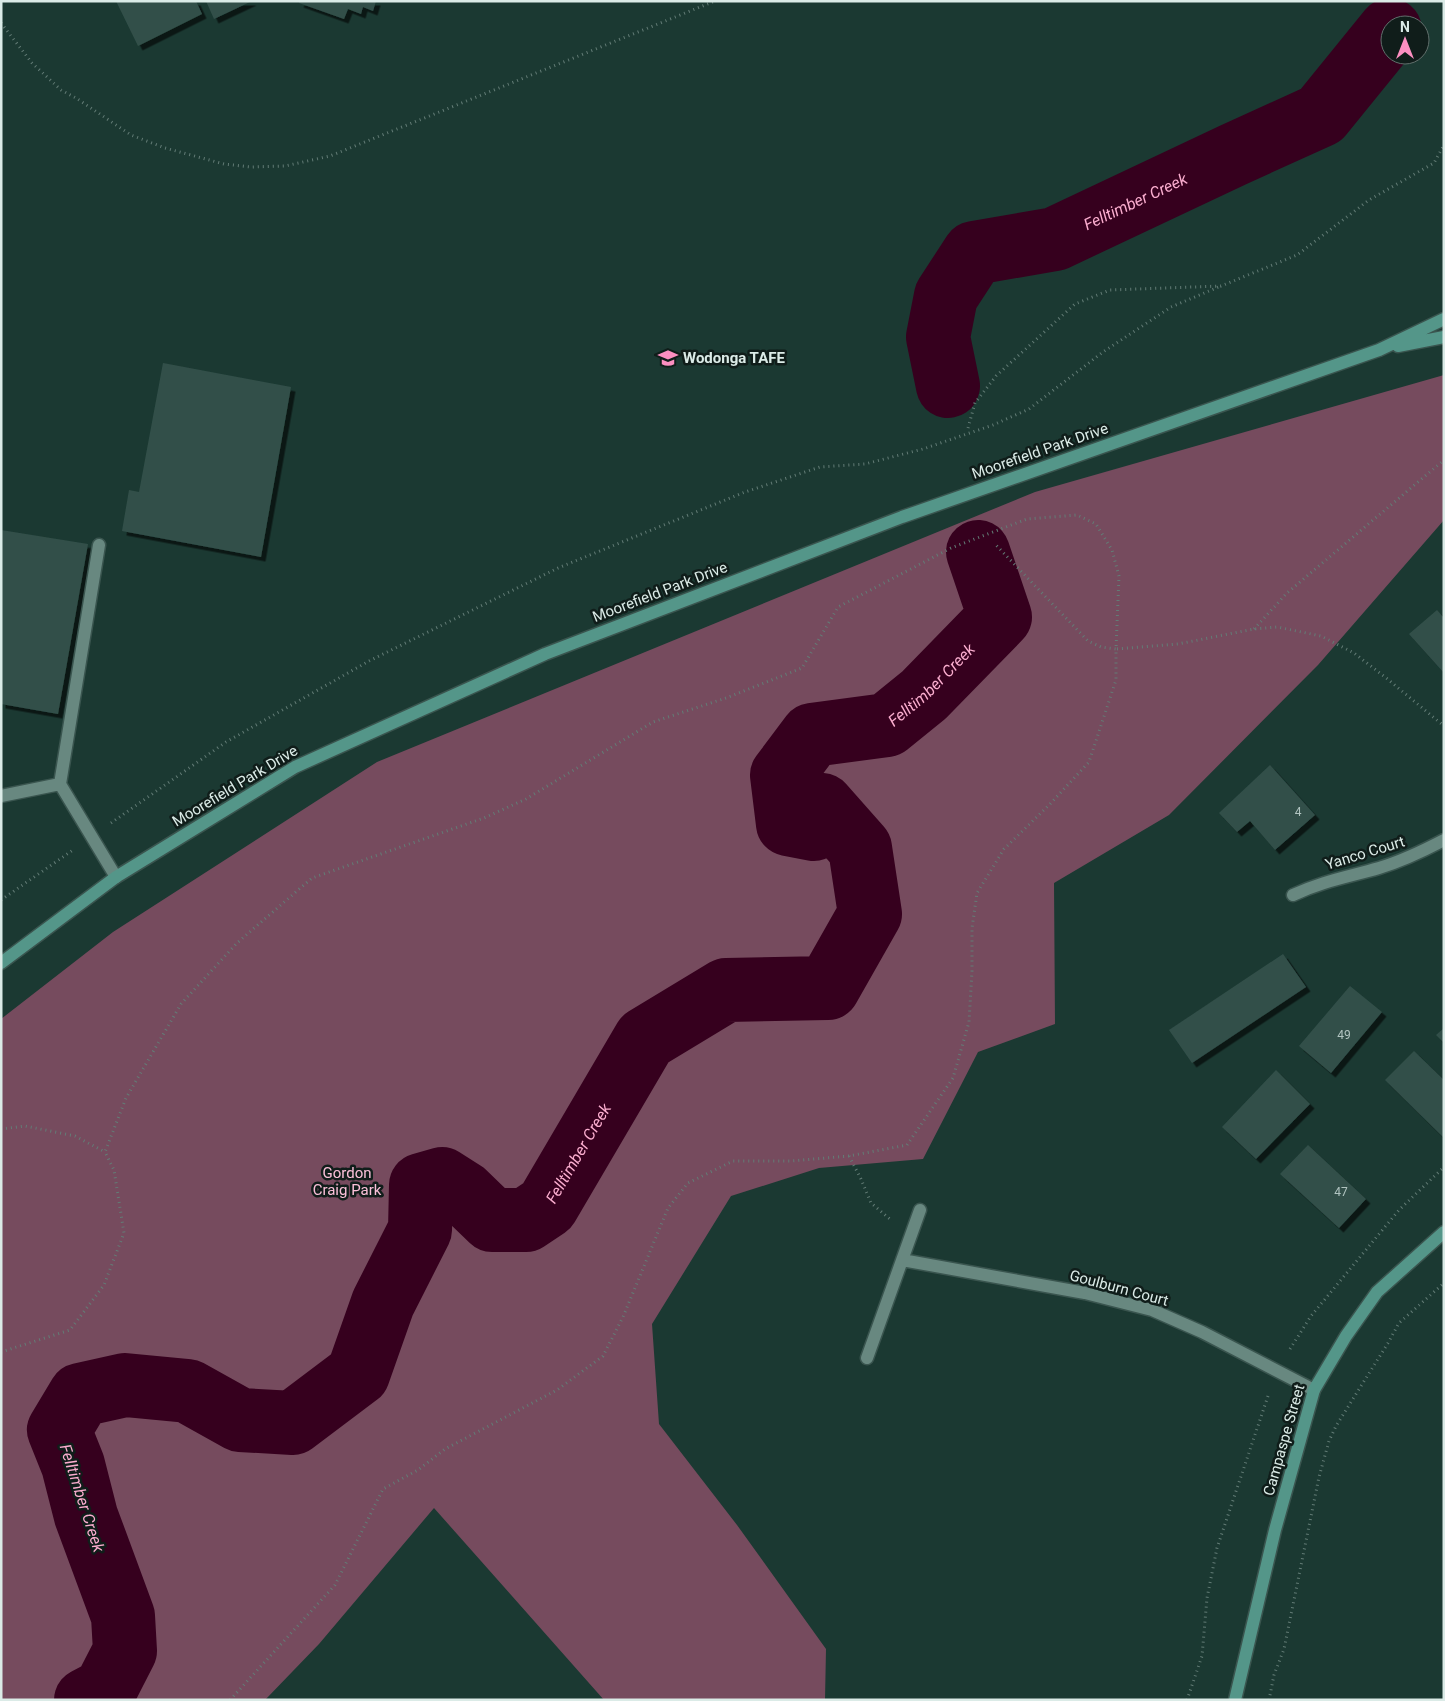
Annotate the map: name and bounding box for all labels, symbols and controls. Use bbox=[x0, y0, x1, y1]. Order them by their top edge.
north arrow bbox=[1380, 15, 1430, 65]
text: N bbox=[1400, 19, 1410, 35]
water label: Felltimber Creek bbox=[1080, 168, 1191, 234]
school or university icon: Wodonga TAFE bbox=[657, 347, 679, 369]
place label: Wodonga TAFE bbox=[683, 349, 785, 367]
street label: Moorefield Park Drive bbox=[970, 419, 1110, 483]
street label: Moorefield Park Drive bbox=[590, 558, 730, 626]
water label: Felltimber Creek bbox=[884, 638, 979, 730]
street label: Moorefield Park Drive bbox=[169, 741, 301, 831]
house number: 4 bbox=[1295, 805, 1302, 819]
street label: Yanco Court bbox=[1323, 832, 1407, 874]
house number: 49 bbox=[1337, 1028, 1351, 1042]
water label: Felltimber Creek bbox=[541, 1099, 615, 1206]
park label: Gordon Craig Park bbox=[313, 1164, 382, 1199]
house number: 47 bbox=[1334, 1185, 1348, 1199]
street label: Goulburn Court bbox=[1068, 1266, 1170, 1310]
street label: Campaspe Street bbox=[1259, 1382, 1309, 1498]
water label: Felltimber Creek bbox=[56, 1442, 109, 1555]

